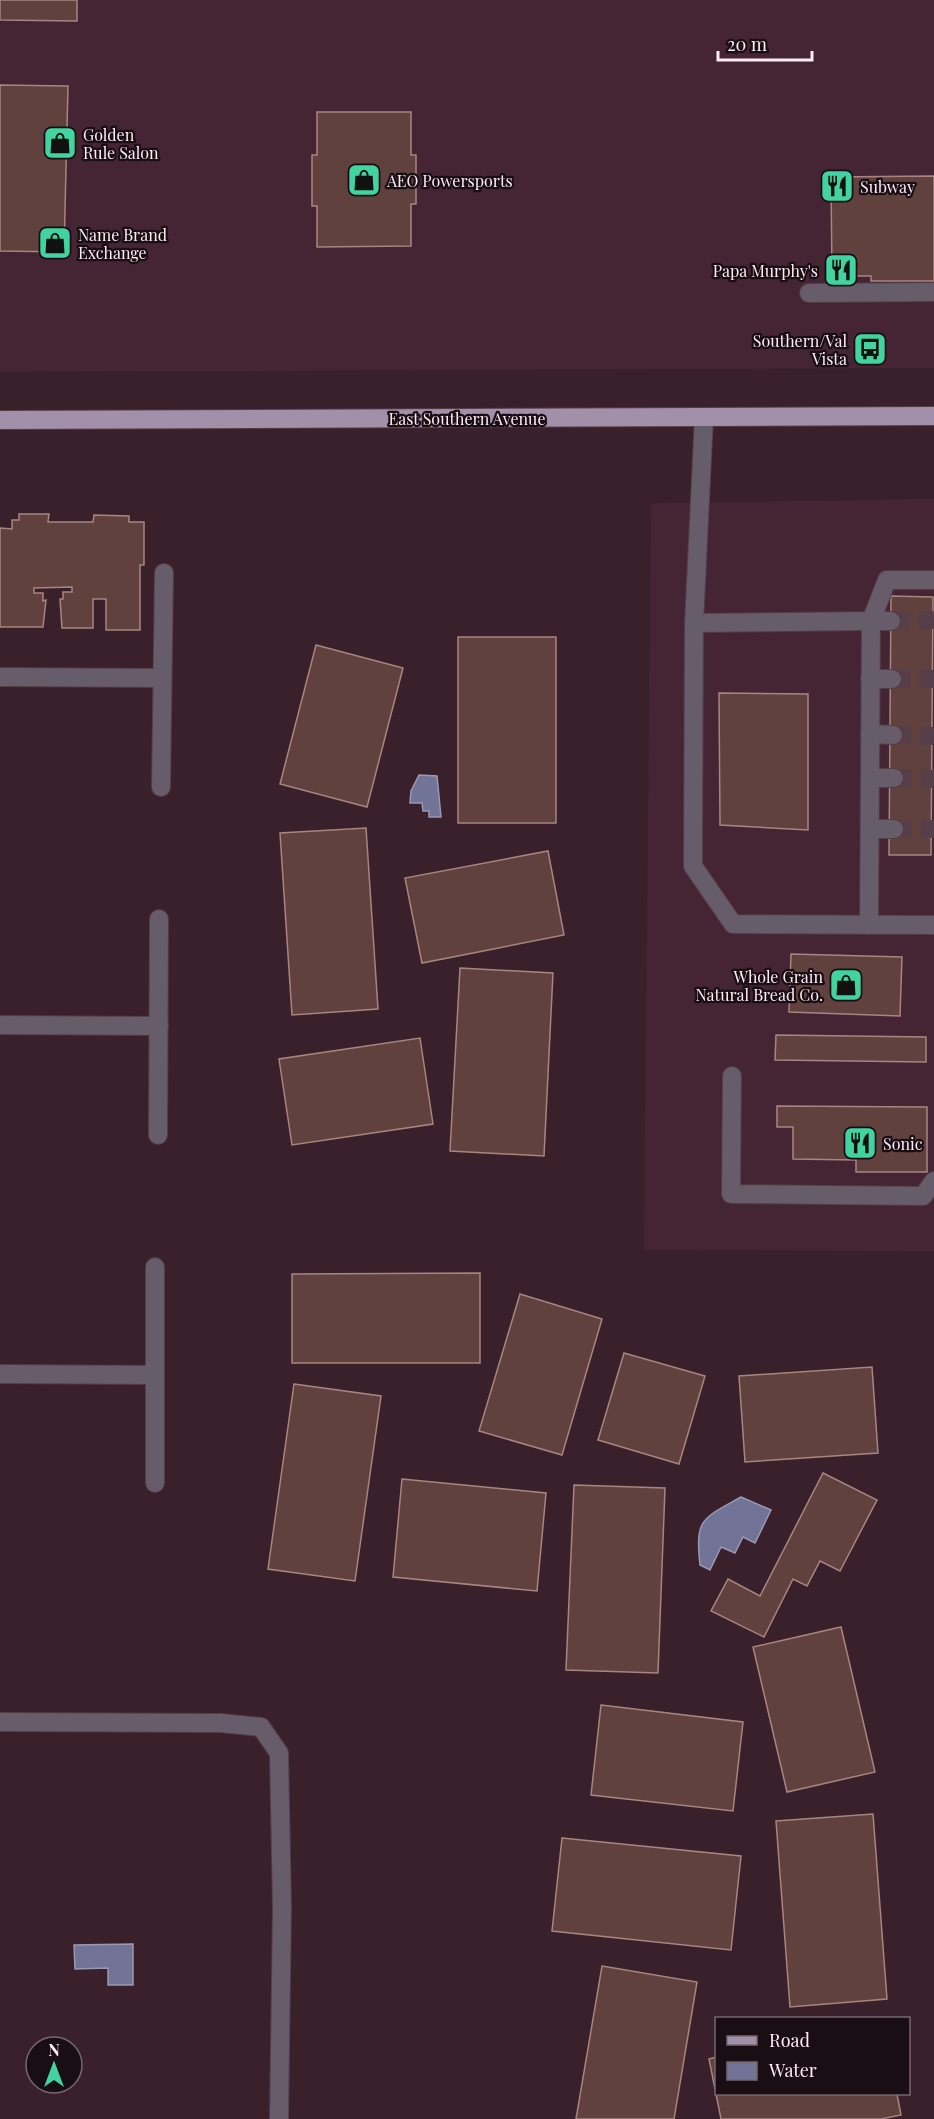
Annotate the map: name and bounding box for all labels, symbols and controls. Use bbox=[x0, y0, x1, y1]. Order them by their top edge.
scale bar bbox=[718, 24, 812, 62]
text: 20 m bbox=[727, 32, 767, 56]
place label: Golden Rule Salon bbox=[83, 124, 159, 163]
shop icon: Golden Rule Salon bbox=[42, 125, 78, 161]
shop icon: AEO Powersports bbox=[346, 162, 382, 198]
restaurant icon: Subway bbox=[819, 168, 855, 204]
place label: AEO Powersports bbox=[386, 170, 513, 191]
place label: Subway bbox=[860, 176, 915, 197]
place label: Name Brand Exchange bbox=[78, 224, 167, 263]
shop icon: Name Brand Exchange bbox=[37, 225, 73, 261]
restaurant icon: Papa Murphy's bbox=[823, 252, 859, 288]
place label: Papa Murphy's bbox=[713, 260, 818, 281]
place label: Southern/Val Vista bbox=[753, 330, 847, 369]
bus stop icon: Southern/Val Vista bbox=[852, 331, 888, 367]
street label: East Southern Avenue bbox=[388, 408, 546, 429]
place label: Whole Grain Natural Bread Co. bbox=[696, 966, 823, 1005]
shop icon: Whole Grain Natural Bread Co. bbox=[828, 967, 864, 1003]
restaurant icon: Sonic bbox=[842, 1125, 878, 1161]
place label: Sonic bbox=[883, 1133, 923, 1154]
legend bbox=[715, 2017, 910, 2095]
text: Road bbox=[769, 2028, 810, 2052]
north arrow bbox=[24, 2035, 84, 2095]
text: N bbox=[48, 2039, 60, 2060]
text: Water bbox=[768, 2058, 817, 2082]

